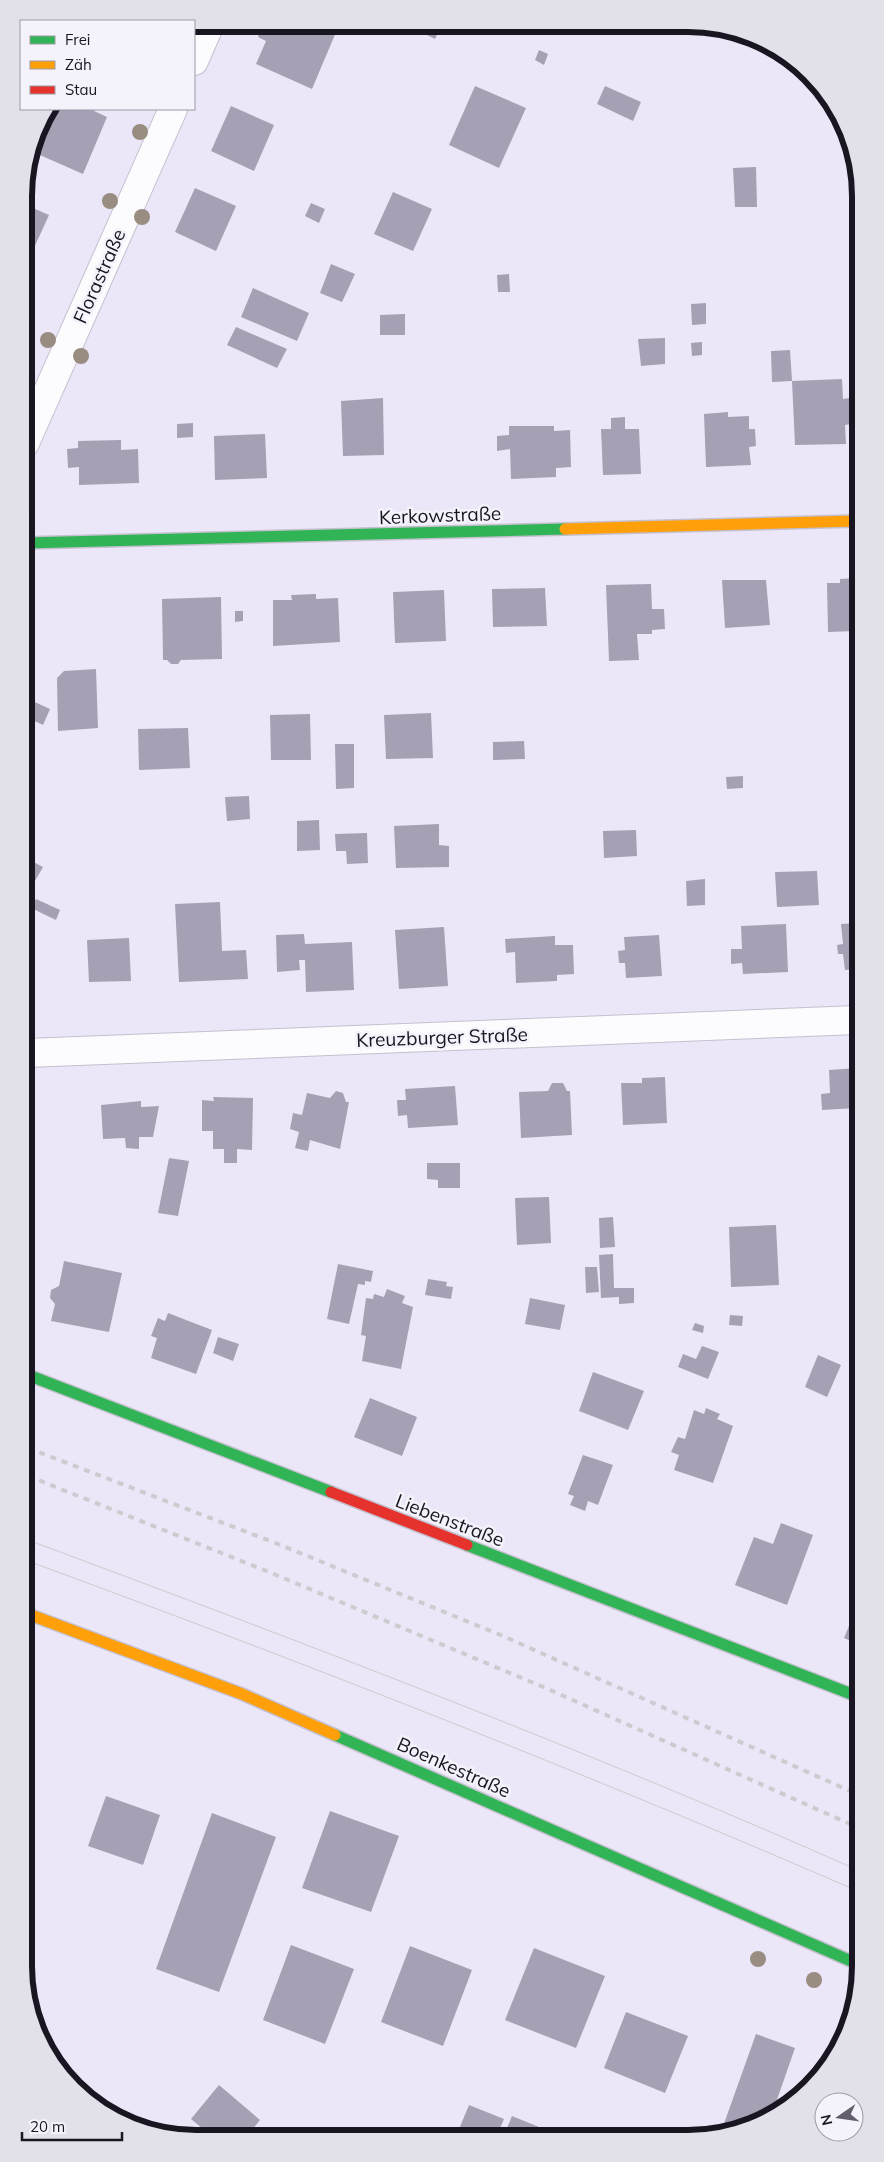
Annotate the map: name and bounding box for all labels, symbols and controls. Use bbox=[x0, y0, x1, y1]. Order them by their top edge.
legend bbox=[20, 20, 195, 110]
text: Frei bbox=[65, 30, 90, 49]
text: Zäh bbox=[65, 55, 92, 74]
text: Stau bbox=[65, 80, 97, 99]
street label: Florastraße bbox=[68, 225, 130, 327]
street label: Kerkowstraße bbox=[379, 501, 501, 529]
street label: Kreuzburger Straße bbox=[356, 1022, 528, 1052]
street label: Liebenstraße bbox=[392, 1488, 508, 1552]
street label: Boenkestraße bbox=[394, 1731, 514, 1803]
north arrow bbox=[814, 2092, 864, 2142]
scale bar bbox=[22, 2110, 122, 2142]
text: N bbox=[816, 2113, 836, 2127]
text: 20 m bbox=[30, 2117, 65, 2136]

